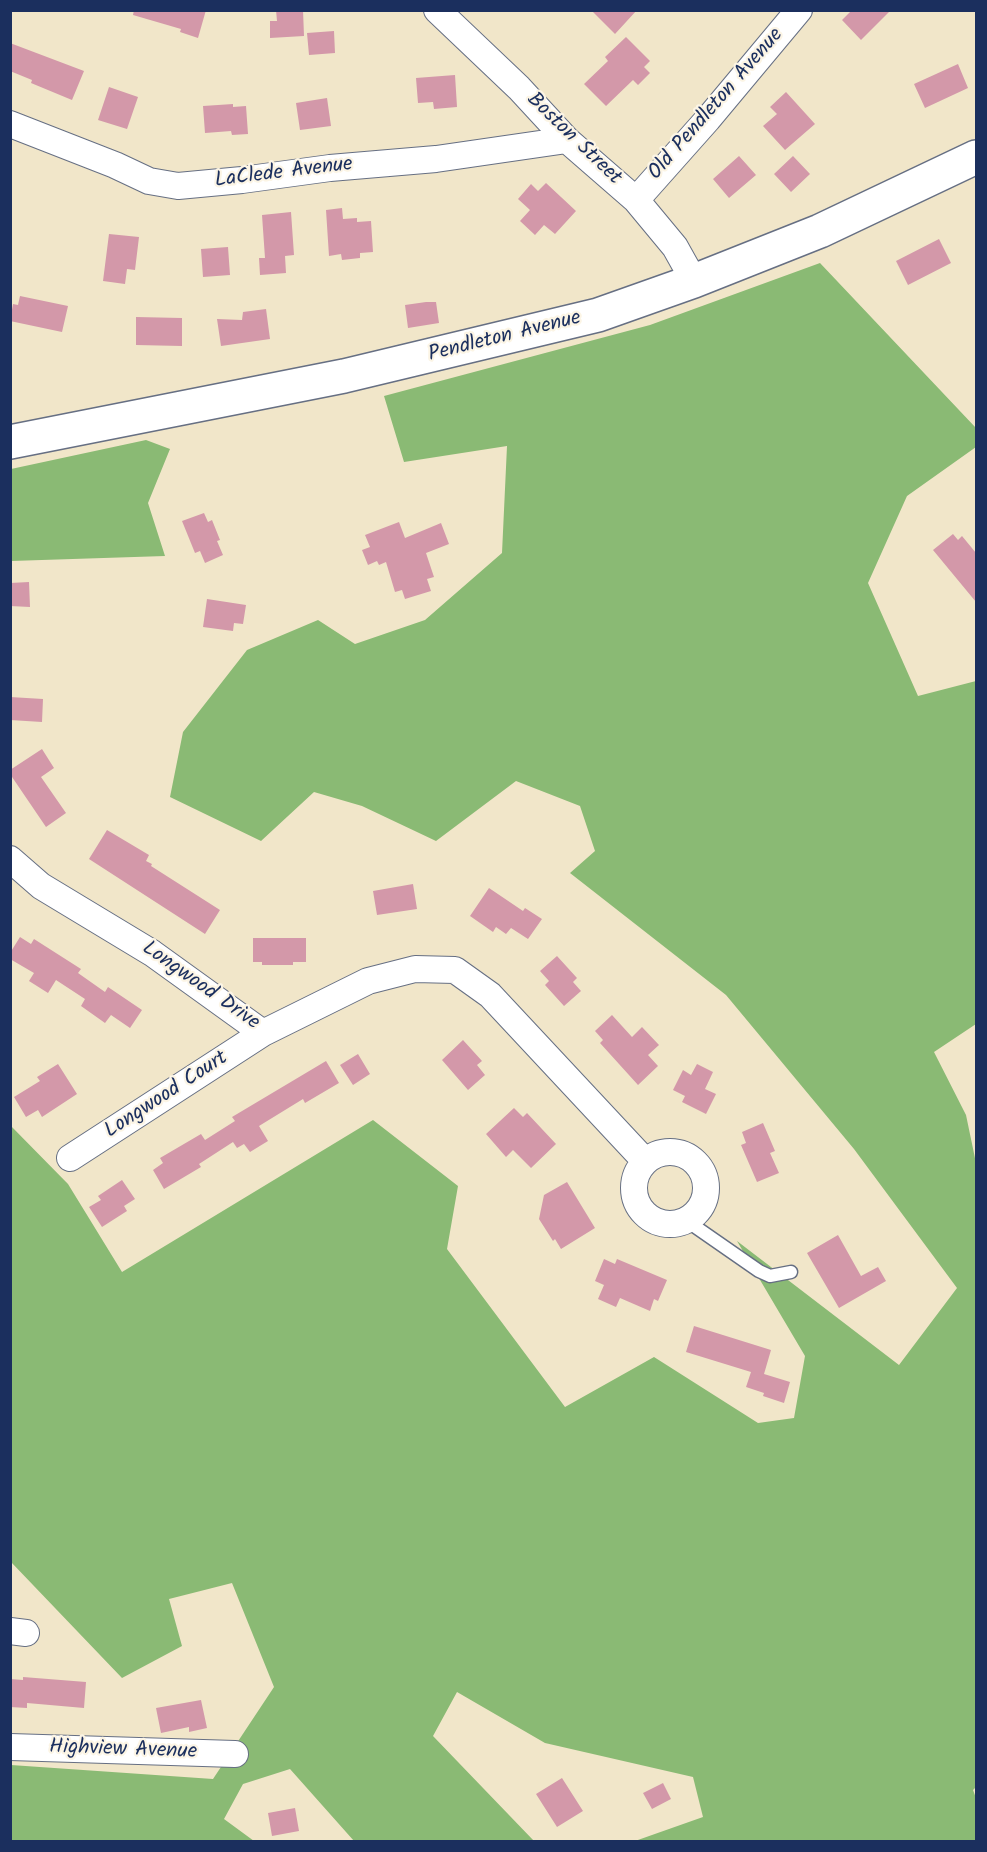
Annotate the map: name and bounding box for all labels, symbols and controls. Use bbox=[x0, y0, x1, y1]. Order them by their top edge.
street label: Old Pendleton Avenue bbox=[644, 24, 790, 186]
street label: Boston Street bbox=[520, 88, 626, 192]
street label: LaClede Avenue bbox=[214, 153, 354, 195]
street label: Pendleton Avenue bbox=[426, 307, 584, 369]
street label: Longwood Drive bbox=[136, 937, 264, 1037]
street label: Longwood Court bbox=[101, 1047, 233, 1145]
street label: Highview Avenue bbox=[49, 1736, 197, 1766]

